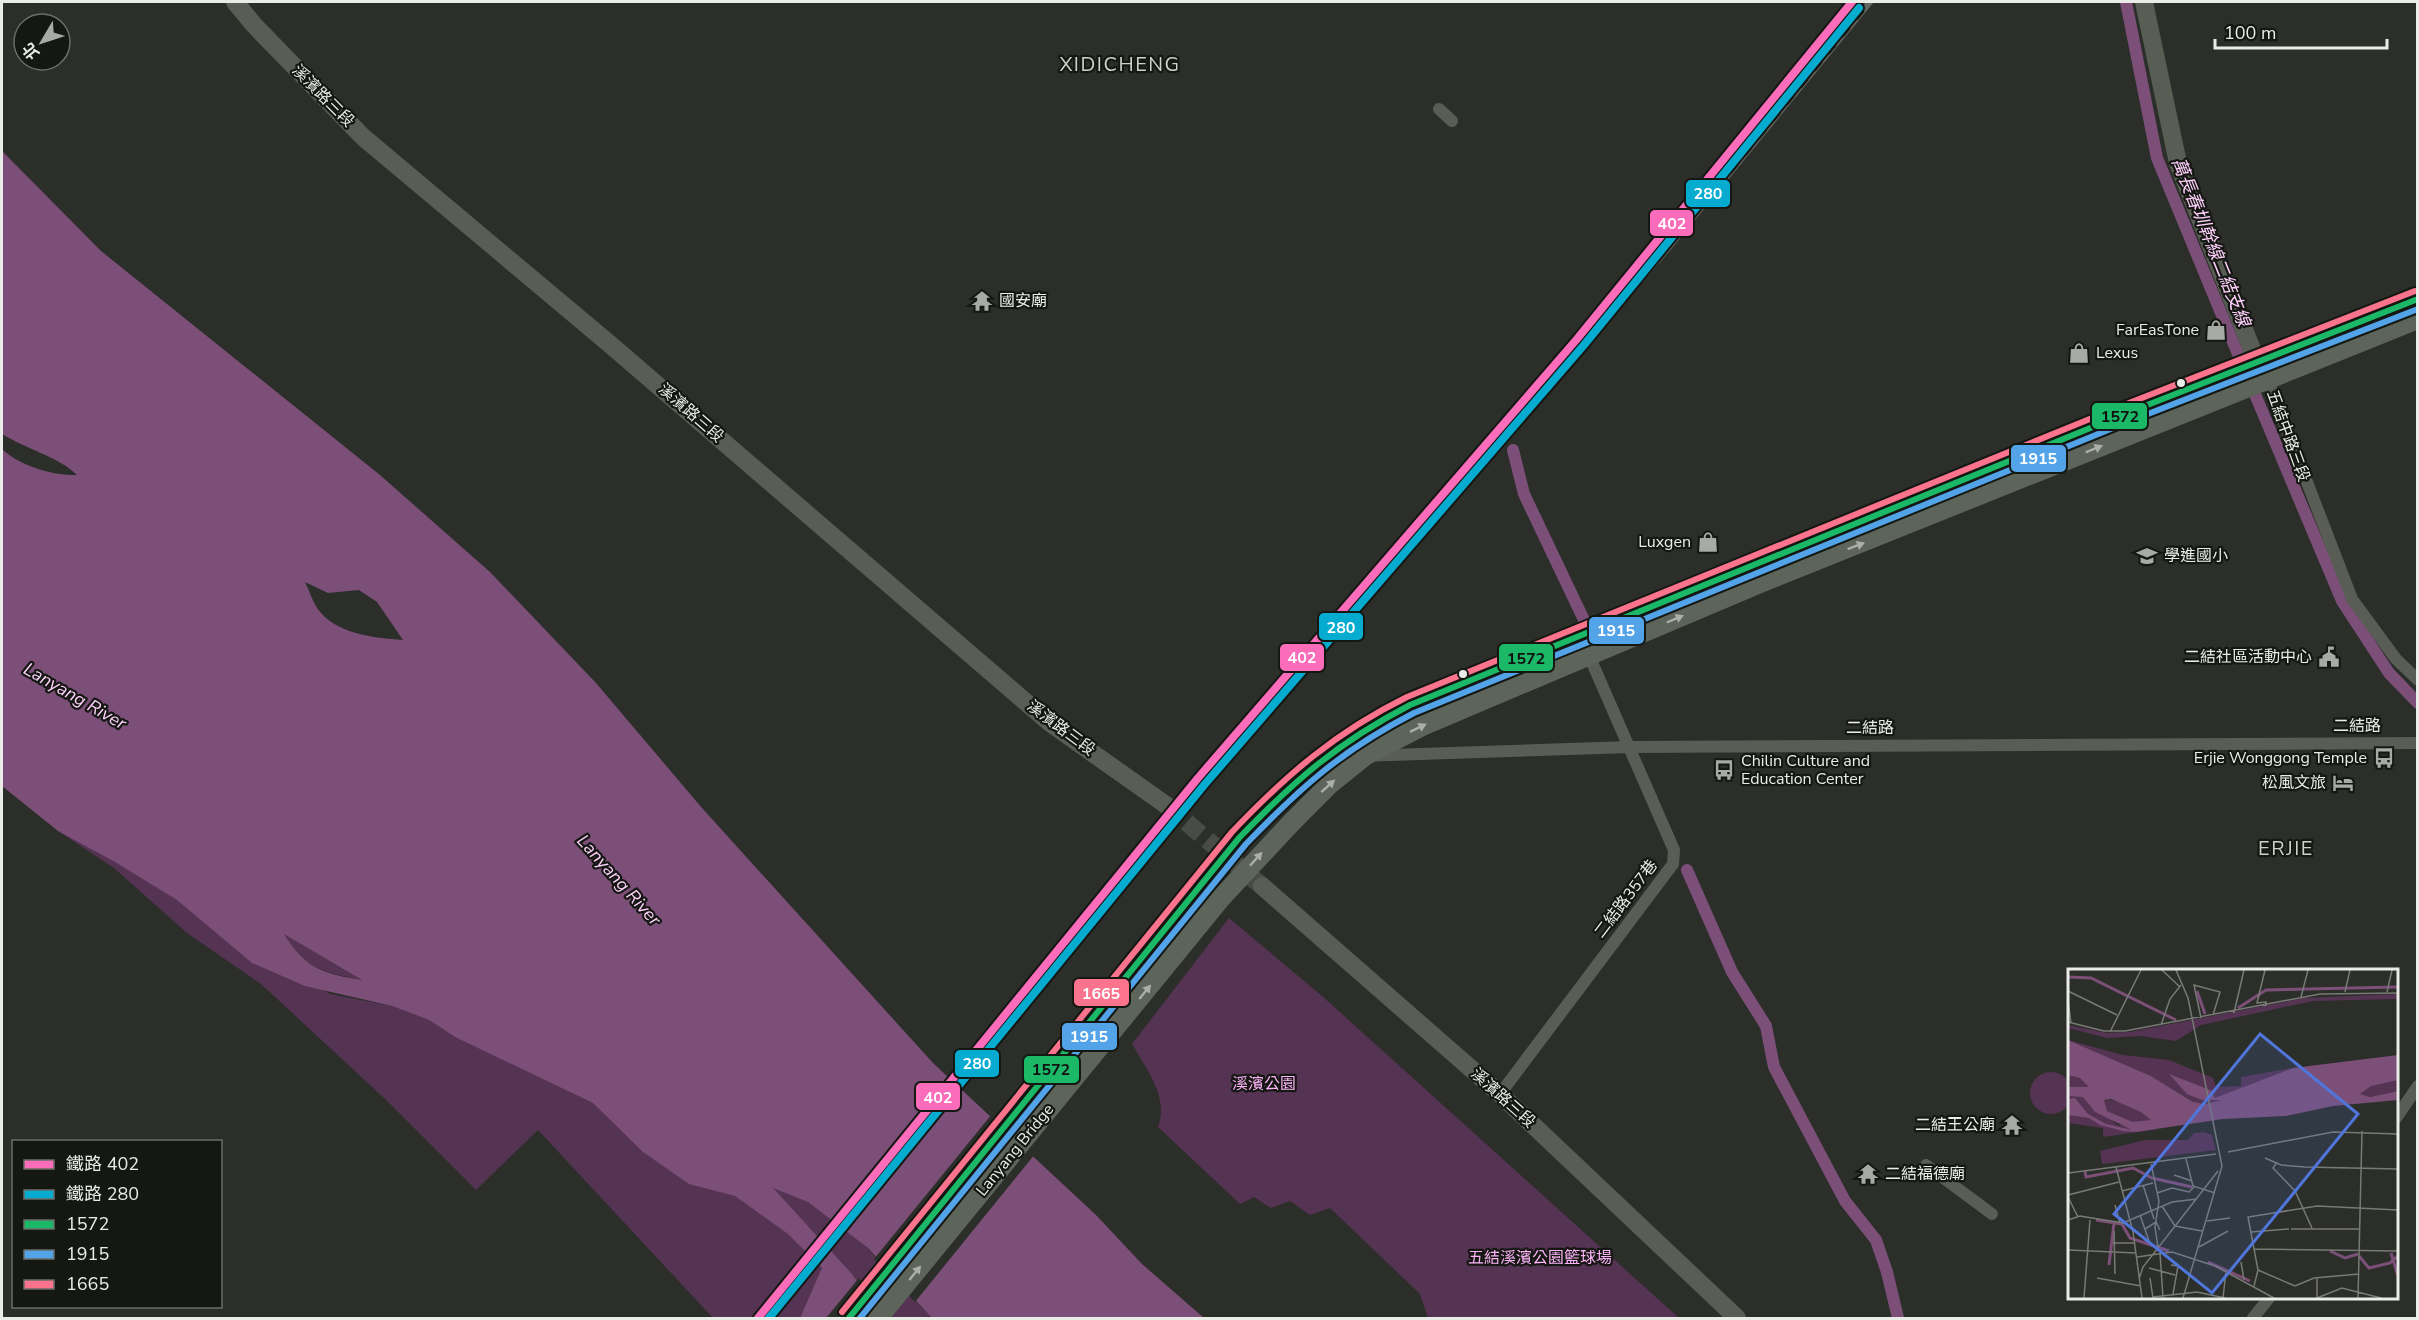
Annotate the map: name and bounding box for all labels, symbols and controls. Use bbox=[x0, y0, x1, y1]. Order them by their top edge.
north arrow bbox=[12, 12, 72, 72]
scale bar bbox=[2215, 12, 2388, 50]
text: 100 m bbox=[2224, 21, 2276, 45]
text: 北 bbox=[18, 38, 45, 64]
district label: XIDICHENG bbox=[1059, 51, 1181, 78]
street label: 溪濱路三段 bbox=[287, 60, 359, 132]
water label: 萬長春圳幹線二結支線 bbox=[2166, 154, 2257, 332]
line badge: 280 bbox=[1685, 179, 1731, 208]
text: 280 bbox=[1694, 183, 1722, 205]
line badge: 402 bbox=[1649, 209, 1694, 237]
text: 402 bbox=[1658, 213, 1686, 235]
temple icon: 國安廟 bbox=[970, 289, 994, 313]
place label: 國安廟 bbox=[999, 290, 1047, 312]
shop icon: FarEasTone bbox=[2204, 318, 2228, 342]
place label: FarEasTone bbox=[2116, 319, 2199, 341]
shop icon: Lexus bbox=[2067, 341, 2091, 365]
place label: Lexus bbox=[2096, 342, 2138, 364]
unlabelled marker bbox=[2175, 377, 2187, 389]
street label: 溪濱路三段 bbox=[654, 378, 728, 448]
street label: 五結中路三段 bbox=[2261, 387, 2315, 485]
line badge: 1572 bbox=[2091, 402, 2148, 430]
text: 1572 bbox=[2101, 406, 2139, 428]
one-way arrow bbox=[2086, 443, 2104, 453]
line badge: 1915 bbox=[2010, 444, 2067, 473]
text: 1915 bbox=[2019, 448, 2057, 470]
shop icon: Luxgen bbox=[1696, 530, 1720, 554]
place label: Luxgen bbox=[1638, 531, 1691, 553]
one-way arrow bbox=[1847, 541, 1865, 551]
school or university icon: 學進國小 bbox=[2135, 544, 2159, 568]
place label: 學進國小 bbox=[2164, 545, 2228, 567]
line badge: 280 bbox=[1318, 612, 1364, 641]
one-way arrow bbox=[1666, 614, 1684, 623]
line badge: 1915 bbox=[1588, 616, 1645, 645]
text: 280 bbox=[1327, 617, 1355, 639]
text: 1915 bbox=[1597, 620, 1635, 642]
line badge: 402 bbox=[1279, 643, 1325, 672]
line badge: 1572 bbox=[1498, 643, 1554, 672]
public building icon: 二結社區活動中心 bbox=[2317, 645, 2341, 669]
place label: 二結社區活動中心 bbox=[2184, 646, 2312, 668]
text: 402 bbox=[1288, 647, 1316, 669]
text: 1572 bbox=[1507, 648, 1545, 670]
water label: Lanyang River bbox=[19, 657, 131, 735]
unlabelled marker bbox=[1457, 668, 1469, 680]
street label: 溪濱路三段 bbox=[1022, 695, 1100, 761]
street label: 二結路 bbox=[2333, 715, 2381, 737]
street label: 二結路 bbox=[1846, 717, 1894, 739]
one-way arrow bbox=[1410, 724, 1427, 733]
bus stop icon: Erjie Wonggong Temple bbox=[2372, 746, 2396, 770]
place label: Erjie Wonggong Temple bbox=[2194, 747, 2367, 769]
place label: Chilin Culture and Education Center bbox=[1741, 750, 1870, 790]
bus stop icon: Chilin Culture and Education Center bbox=[1712, 758, 1736, 782]
hotel icon: 松風文旅 bbox=[2331, 771, 2355, 795]
place label: 松風文旅 bbox=[2262, 772, 2326, 794]
one-way arrow bbox=[1321, 779, 1336, 793]
water label: Lanyang River bbox=[572, 829, 667, 931]
district label: ERJIE bbox=[2258, 835, 2314, 862]
one-way arrow bbox=[1249, 852, 1263, 866]
street label: 二結路357巷 bbox=[1589, 855, 1663, 943]
inset map bbox=[2068, 969, 2398, 1299]
line badge: 1665 bbox=[1073, 978, 1130, 1007]
text: 1665 bbox=[1082, 983, 1120, 1005]
one-way arrow bbox=[1138, 984, 1151, 1000]
line badge: 1915 bbox=[1061, 1022, 1118, 1051]
text: 1915 bbox=[1070, 1026, 1108, 1048]
line badge: 280 bbox=[954, 1049, 1000, 1078]
text: 280 bbox=[963, 1053, 991, 1075]
line badge: 1572 bbox=[1023, 1055, 1080, 1084]
text: 1572 bbox=[1032, 1059, 1070, 1081]
street label: 溪濱路三段 bbox=[1466, 1063, 1540, 1133]
park label: 溪濱公園 bbox=[1232, 1073, 1296, 1095]
line badge: 402 bbox=[915, 1082, 961, 1111]
text: 402 bbox=[924, 1087, 952, 1109]
street label: Lanyang Bridge bbox=[971, 1099, 1059, 1201]
temple icon: 二結王公廟 bbox=[2000, 1113, 2024, 1137]
place label: 二結王公廟 bbox=[1915, 1114, 1995, 1136]
legend bbox=[12, 1140, 222, 1308]
text: 鐵路 402 bbox=[66, 1152, 139, 1176]
temple icon: 二結福德廟 bbox=[1856, 1162, 1880, 1186]
place label: 二結福德廟 bbox=[1885, 1163, 1965, 1185]
text: 鐵路 280 bbox=[66, 1182, 139, 1206]
text: 1572 bbox=[66, 1212, 109, 1236]
text: 1915 bbox=[66, 1242, 109, 1266]
park label: 五結溪濱公園籃球場 bbox=[1468, 1247, 1612, 1269]
one-way arrow bbox=[908, 1265, 921, 1281]
text: 1665 bbox=[66, 1272, 109, 1296]

